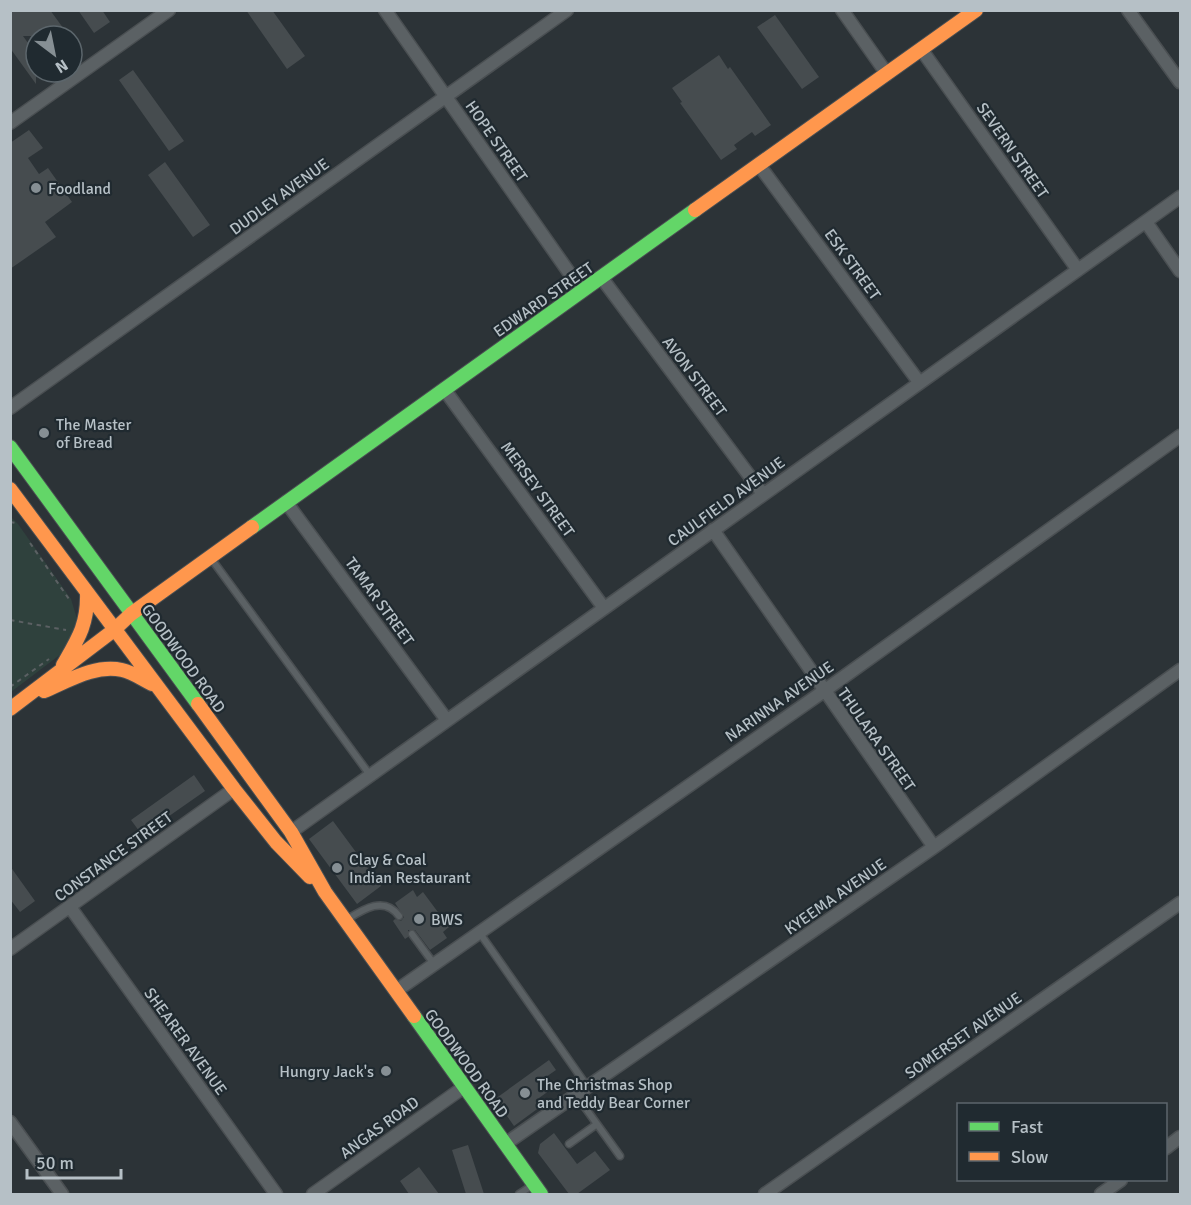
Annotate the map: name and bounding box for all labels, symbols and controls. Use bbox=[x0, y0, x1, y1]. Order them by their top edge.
north arrow bbox=[24, 24, 84, 84]
text: N bbox=[51, 54, 71, 77]
street label: HOPE STREET bbox=[461, 97, 532, 186]
street label: SEVERN STREET bbox=[972, 99, 1053, 202]
street label: DUDLEY AVENUE bbox=[226, 154, 333, 240]
place label: Foodland bbox=[48, 179, 111, 199]
marker: Foodland bbox=[29, 181, 43, 195]
street label: ESK STREET bbox=[820, 225, 885, 304]
street label: EDWARD STREET bbox=[490, 258, 598, 342]
street label: AVON STREET bbox=[658, 333, 731, 421]
place label: The Master of Bread bbox=[56, 415, 132, 453]
marker: The Master of Bread bbox=[37, 426, 51, 440]
street label: MERSEY STREET bbox=[496, 438, 579, 541]
street label: CAULFIELD AVENUE bbox=[664, 453, 789, 551]
street label: TAMAR STREET bbox=[340, 553, 418, 650]
street label: GOODWOOD ROAD bbox=[137, 600, 229, 717]
street label: NARINNA AVENUE bbox=[721, 657, 838, 747]
street label: THULARA STREET bbox=[833, 684, 919, 795]
street label: CONSTANCE STREET bbox=[51, 807, 177, 906]
place label: Clay & Coal Indian Restaurant bbox=[349, 850, 471, 888]
street label: KYEEMA AVENUE bbox=[781, 854, 890, 939]
marker: Clay & Coal Indian Restaurant bbox=[330, 861, 344, 875]
place label: BWS bbox=[431, 910, 463, 930]
marker: BWS bbox=[412, 912, 426, 926]
street label: SHEARER AVENUE bbox=[139, 984, 231, 1099]
street label: SOMERSET AVENUE bbox=[901, 988, 1026, 1084]
street label: GOODWOOD ROAD bbox=[420, 1005, 512, 1122]
place label: Hungry Jack's bbox=[279, 1062, 374, 1082]
marker: Hungry Jack's bbox=[379, 1064, 393, 1078]
place label: The Christmas Shop and Teddy Bear Corner bbox=[537, 1075, 690, 1113]
marker: The Christmas Shop and Teddy Bear Corner bbox=[518, 1086, 532, 1100]
street label: ANGAS ROAD bbox=[336, 1092, 423, 1163]
legend bbox=[957, 1103, 1167, 1181]
text: Fast bbox=[1011, 1116, 1043, 1138]
scale bar bbox=[27, 1142, 122, 1180]
text: Slow bbox=[1011, 1146, 1048, 1168]
text: 50 m bbox=[36, 1152, 74, 1174]

